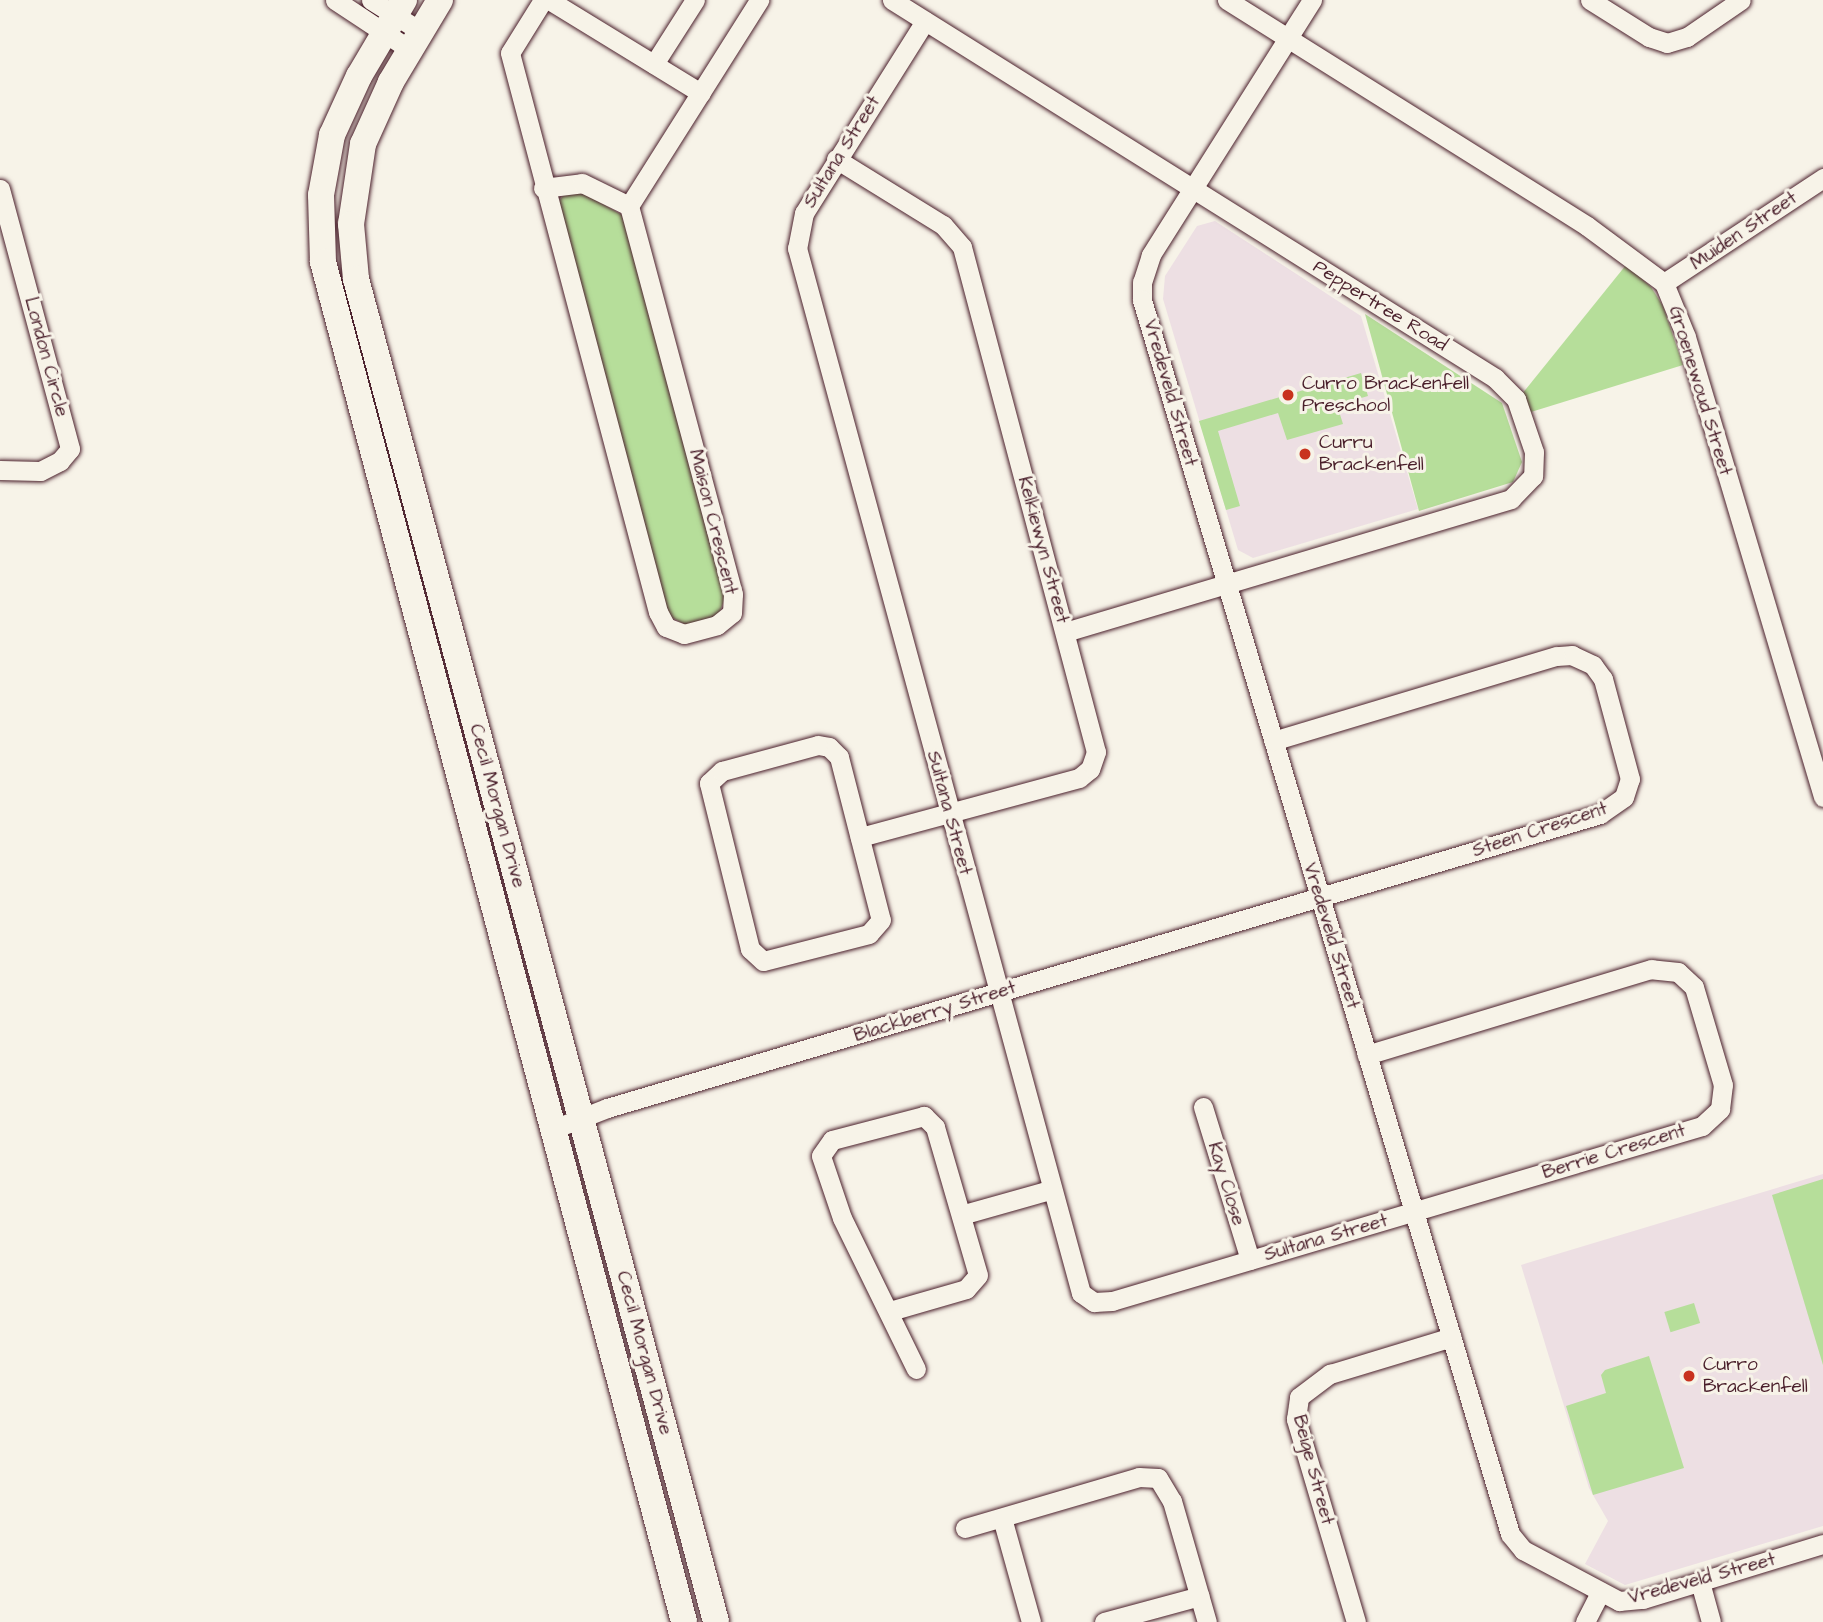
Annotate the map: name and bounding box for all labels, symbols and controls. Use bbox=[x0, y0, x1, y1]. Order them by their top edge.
street label: Sultana Street bbox=[799, 92, 885, 212]
street label: Muiden Street bbox=[1686, 187, 1802, 275]
street label: Peppertree Road bbox=[1309, 255, 1451, 357]
street label: London Circle bbox=[19, 295, 73, 419]
street label: Groenewoud Street bbox=[1663, 303, 1737, 479]
street label: Vredeveld Street bbox=[1138, 317, 1202, 469]
place label: Curro Brackenfell Preschool bbox=[1302, 373, 1469, 417]
marker: Curro Brackenfell Preschool bbox=[1280, 387, 1296, 403]
place label: Curru Brackenfell bbox=[1319, 432, 1424, 476]
marker: Curru Brackenfell bbox=[1297, 446, 1313, 462]
street label: Maison Crescent bbox=[684, 447, 742, 597]
street label: Kelkiewyn Street bbox=[1012, 474, 1074, 626]
street label: Cecil Morgan Drive bbox=[464, 722, 530, 890]
street label: Sultana Street bbox=[921, 748, 977, 878]
street label: Steen Crescent bbox=[1470, 797, 1610, 863]
street label: Vredeveld Street bbox=[1298, 860, 1364, 1012]
street label: Blackberry Street bbox=[851, 976, 1019, 1048]
street label: Berrie Crescent bbox=[1540, 1119, 1688, 1185]
street label: Kay Close bbox=[1203, 1139, 1249, 1229]
street label: Sultana Street bbox=[1262, 1209, 1390, 1267]
street label: Cecil Morgan Drive bbox=[611, 1269, 677, 1437]
place label: Curro Brackenfell bbox=[1703, 1354, 1808, 1398]
marker: Curro Brackenfell bbox=[1681, 1368, 1697, 1384]
street label: Beige Street bbox=[1287, 1412, 1339, 1528]
street label: Vredeveld Street bbox=[1626, 1548, 1778, 1610]

